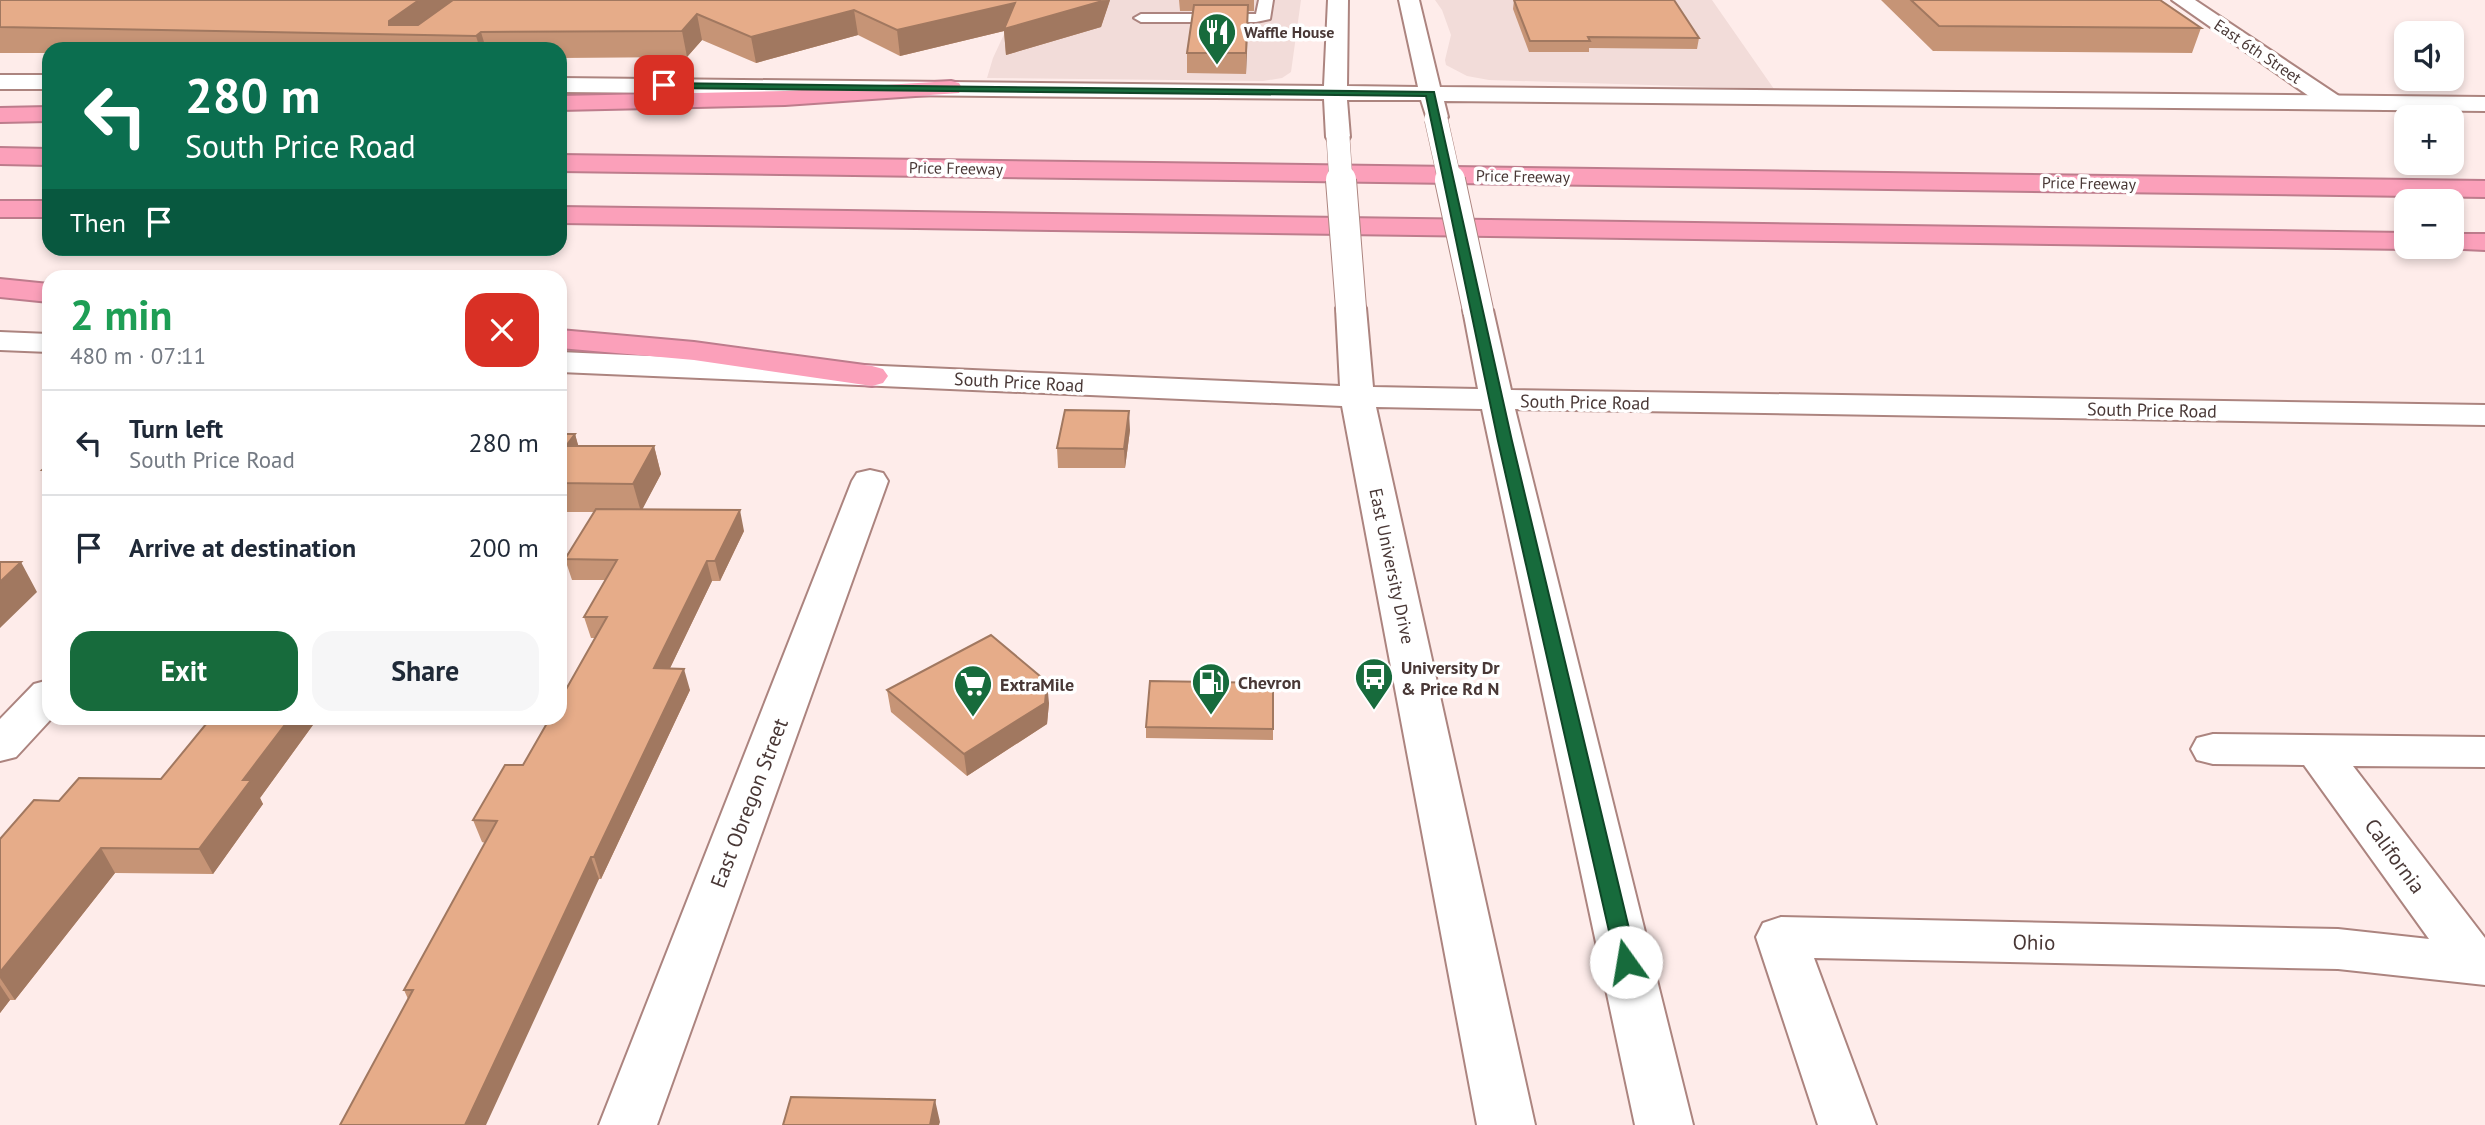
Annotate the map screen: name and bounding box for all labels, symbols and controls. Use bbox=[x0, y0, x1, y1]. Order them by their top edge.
restaurant icon: Waffle House bbox=[1196, 11, 1238, 66]
street label: East 6th Street bbox=[2211, 14, 2306, 88]
map controls bbox=[2394, 21, 2464, 259]
button: sound bbox=[2394, 21, 2464, 91]
place label: Waffle House bbox=[1244, 22, 1334, 42]
pin bbox=[634, 55, 694, 115]
text: 280 m bbox=[185, 63, 320, 127]
icon: arrive bbox=[645, 66, 683, 104]
icon: left bbox=[70, 70, 161, 161]
button: + bbox=[2394, 105, 2464, 175]
text: South Price Road bbox=[185, 125, 416, 167]
street label: Price Freeway bbox=[909, 157, 1004, 179]
street label: Price Freeway bbox=[1476, 165, 1571, 187]
street label: Price Freeway bbox=[2042, 172, 2137, 194]
button: − bbox=[2394, 189, 2464, 259]
icon: arrive bbox=[140, 203, 178, 241]
text: Then bbox=[70, 206, 126, 239]
text: 2 min bbox=[70, 287, 172, 342]
button: close bbox=[465, 293, 539, 367]
text: 480 m · 07:11 bbox=[70, 341, 206, 370]
street label: South Price Road bbox=[954, 367, 1084, 397]
street label: South Price Road bbox=[1520, 389, 1650, 415]
street label: South Price Road bbox=[2087, 397, 2217, 423]
text: Turn left bbox=[129, 412, 223, 445]
icon: left bbox=[70, 424, 108, 462]
text: 280 m bbox=[468, 426, 539, 459]
text: South Price Road bbox=[129, 445, 295, 474]
street label: East University Drive bbox=[1364, 486, 1420, 646]
icon: arrive bbox=[70, 529, 108, 567]
text: Arrive at destination bbox=[129, 531, 356, 564]
text: 200 m bbox=[468, 531, 539, 564]
button: Exit bbox=[70, 631, 298, 711]
button: Share bbox=[312, 631, 539, 711]
bus stop icon: University Dr & Price Rd N bbox=[1353, 656, 1395, 711]
place label: University Dr & Price Rd N bbox=[1401, 656, 1500, 700]
fuel station icon: Chevron bbox=[1190, 661, 1232, 716]
supermarket icon: ExtraMile bbox=[952, 663, 994, 718]
place label: Chevron bbox=[1238, 671, 1301, 694]
place label: ExtraMile bbox=[1000, 673, 1074, 696]
street label: East Obregon Street bbox=[704, 714, 794, 892]
street label: California bbox=[2359, 813, 2431, 899]
position arrow bbox=[1589, 925, 1663, 999]
street label: Ohio bbox=[2012, 928, 2056, 956]

